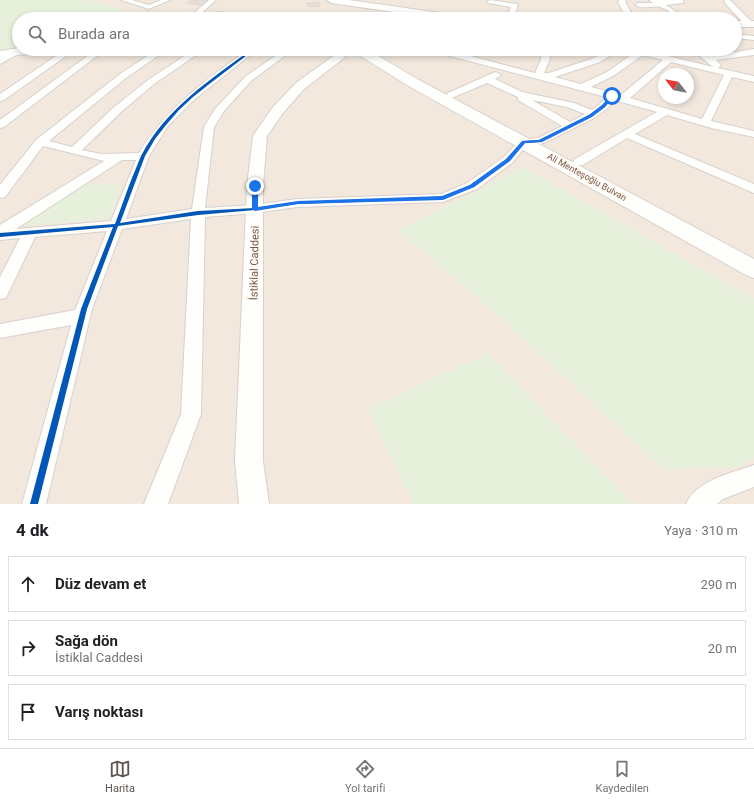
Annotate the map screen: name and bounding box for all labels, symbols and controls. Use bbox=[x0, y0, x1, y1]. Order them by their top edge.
search box bbox=[12, 12, 742, 56]
icon: search bbox=[26, 23, 48, 45]
text: Burada ara bbox=[58, 25, 130, 43]
north arrow bbox=[658, 68, 694, 104]
route start bbox=[603, 87, 621, 105]
street label: Ali Menteşoğlu Bulvarı bbox=[546, 151, 628, 203]
route end bbox=[246, 177, 264, 195]
street label: İstiklal Caddesi bbox=[247, 226, 262, 300]
text: 4 dk bbox=[16, 520, 49, 540]
text: Yaya · 310 m bbox=[664, 523, 738, 538]
icon: ahead bbox=[17, 573, 39, 595]
text: Düz devam et bbox=[55, 575, 146, 593]
text: 290 m bbox=[700, 577, 737, 592]
text: Sağa dön bbox=[55, 632, 118, 650]
icon: right bbox=[17, 637, 39, 659]
text: 20 m bbox=[708, 641, 737, 656]
text: İstiklal Caddesi bbox=[55, 650, 143, 665]
icon: arrive bbox=[17, 701, 39, 723]
text: Varış noktası bbox=[55, 703, 143, 721]
tab: Harita bbox=[105, 758, 135, 795]
tab: Yol tarifi bbox=[345, 758, 385, 795]
tab: Kaydedilen bbox=[595, 758, 649, 795]

